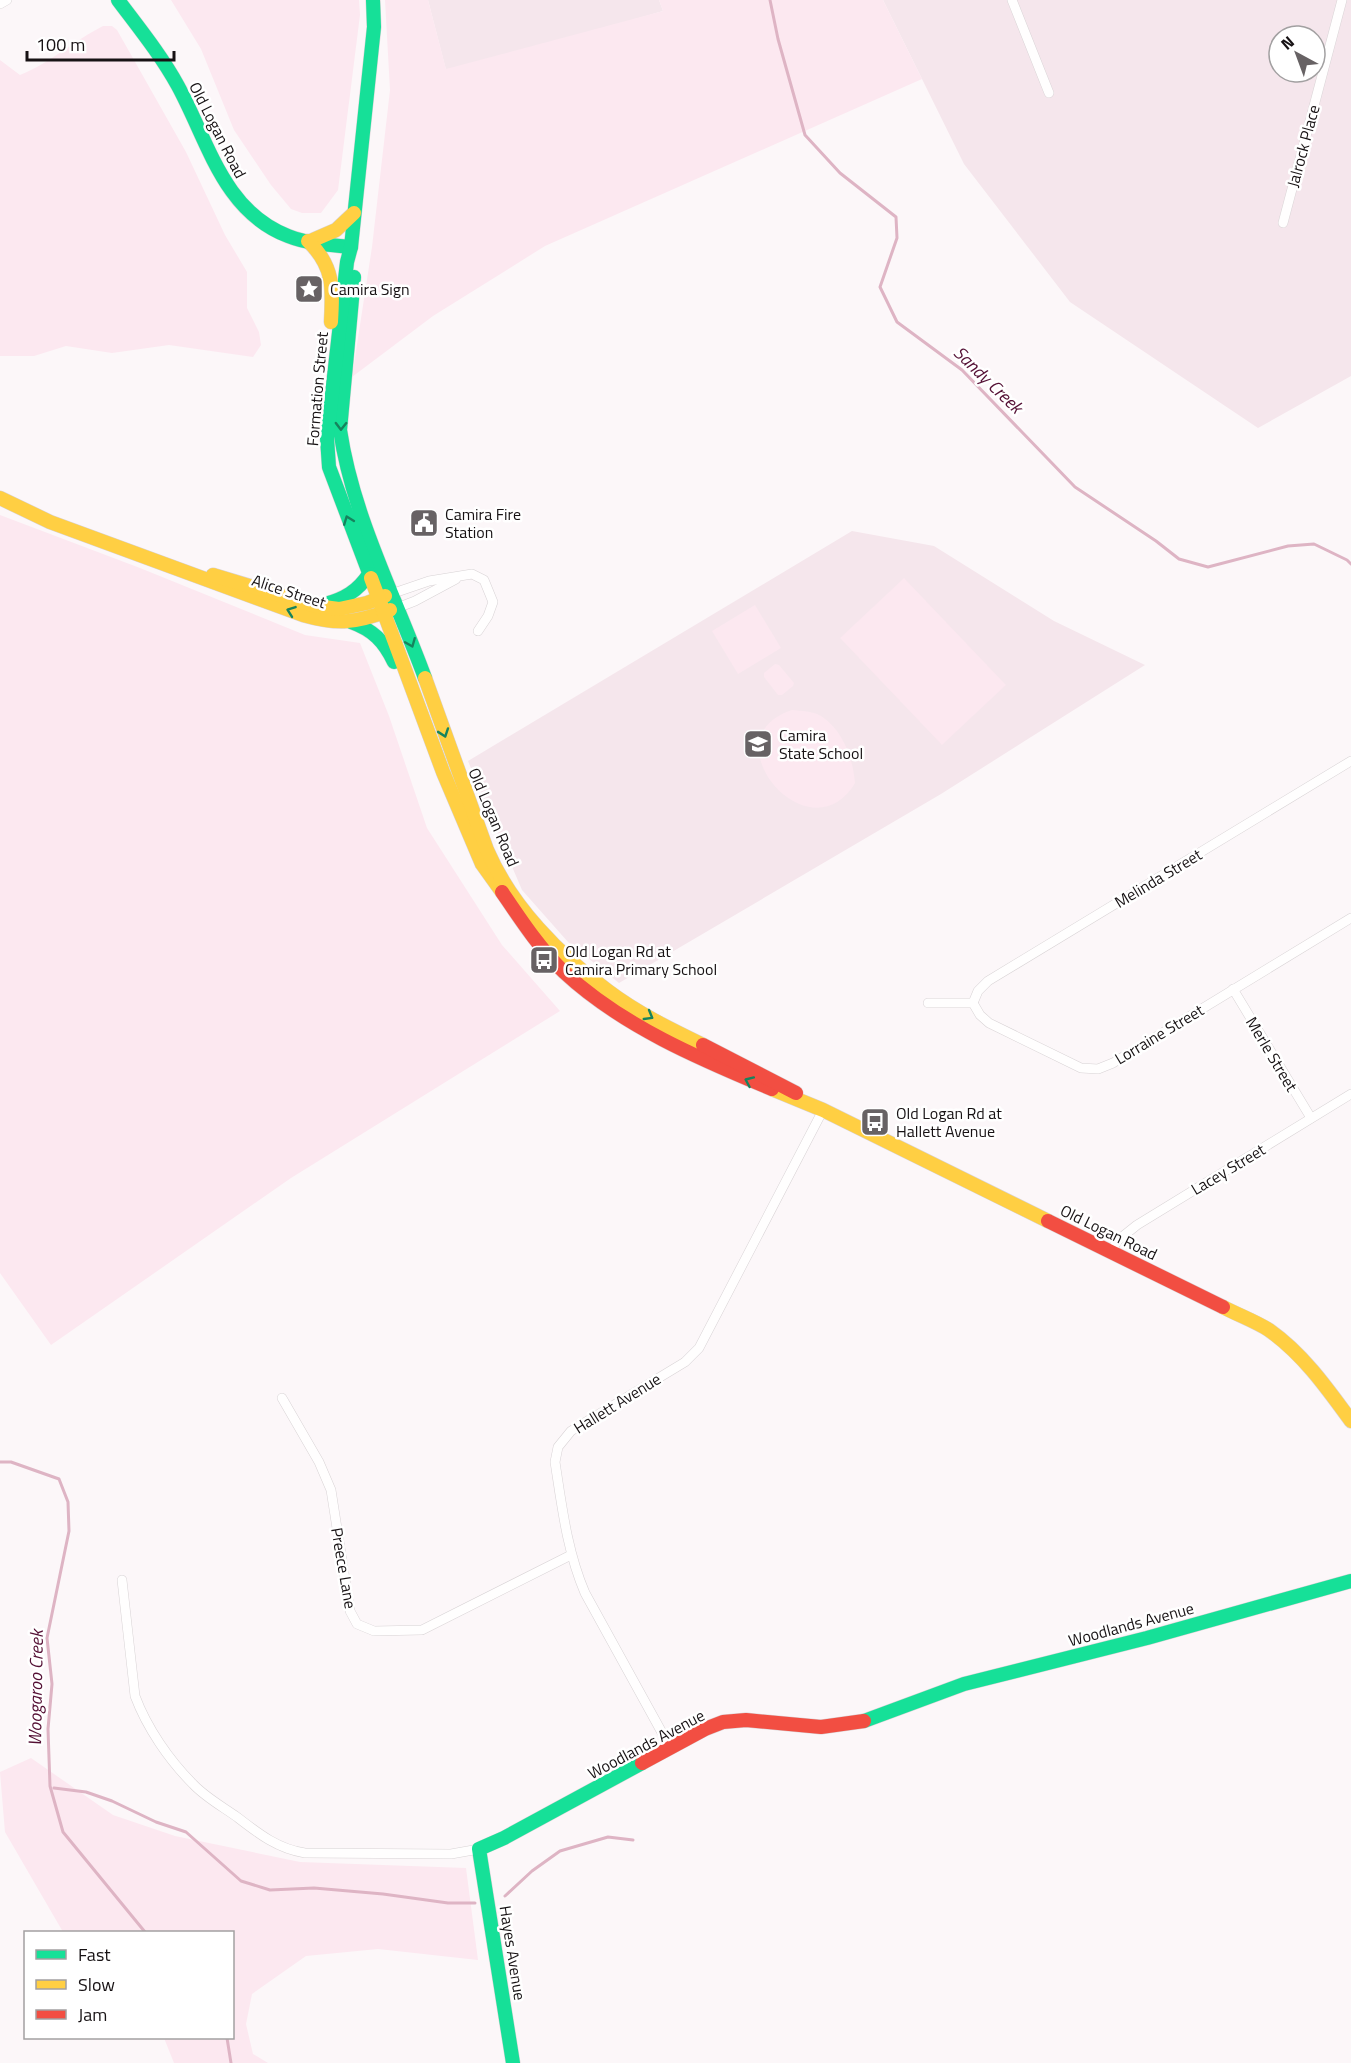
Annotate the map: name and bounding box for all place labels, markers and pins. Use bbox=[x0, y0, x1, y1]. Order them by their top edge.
place icon: Camira Sign bbox=[293, 273, 325, 305]
place label: Camira Sign bbox=[330, 277, 410, 301]
place label: Camira Fire Station bbox=[445, 502, 521, 544]
public building icon: Camira Fire Station bbox=[408, 507, 440, 539]
place label: Camira State School bbox=[779, 723, 863, 765]
school or university icon: Camira State School bbox=[742, 728, 774, 760]
place label: Old Logan Rd at Camira Primary School bbox=[565, 939, 717, 981]
bus stop icon: Old Logan Rd at Camira Primary School bbox=[528, 944, 560, 976]
place label: Old Logan Rd at Hallett Avenue bbox=[896, 1101, 1002, 1143]
bus stop icon: Old Logan Rd at Hallett Avenue bbox=[859, 1106, 891, 1138]

